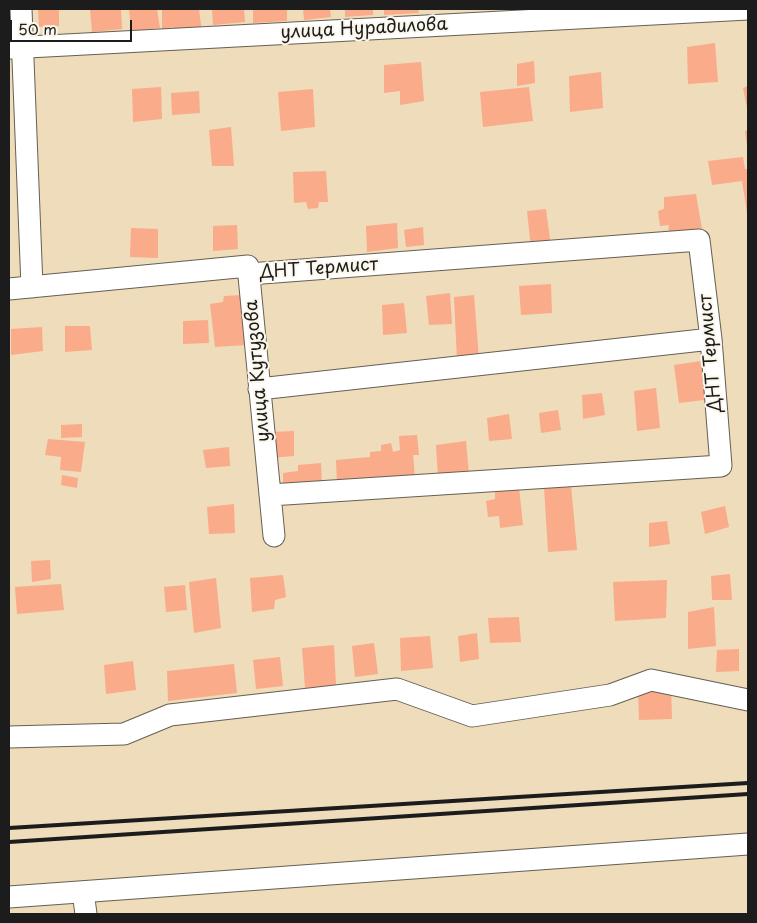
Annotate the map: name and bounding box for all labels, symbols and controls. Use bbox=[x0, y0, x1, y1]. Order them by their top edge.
scale bar bbox=[12, 10, 135, 42]
street label: улица Нурадилова bbox=[280, 14, 448, 44]
text: 50 m bbox=[18, 17, 57, 40]
street label: ДНТ Термист bbox=[259, 254, 379, 284]
street label: ДНТ Термист bbox=[695, 293, 727, 413]
street label: улица Кутузова bbox=[241, 299, 275, 443]

